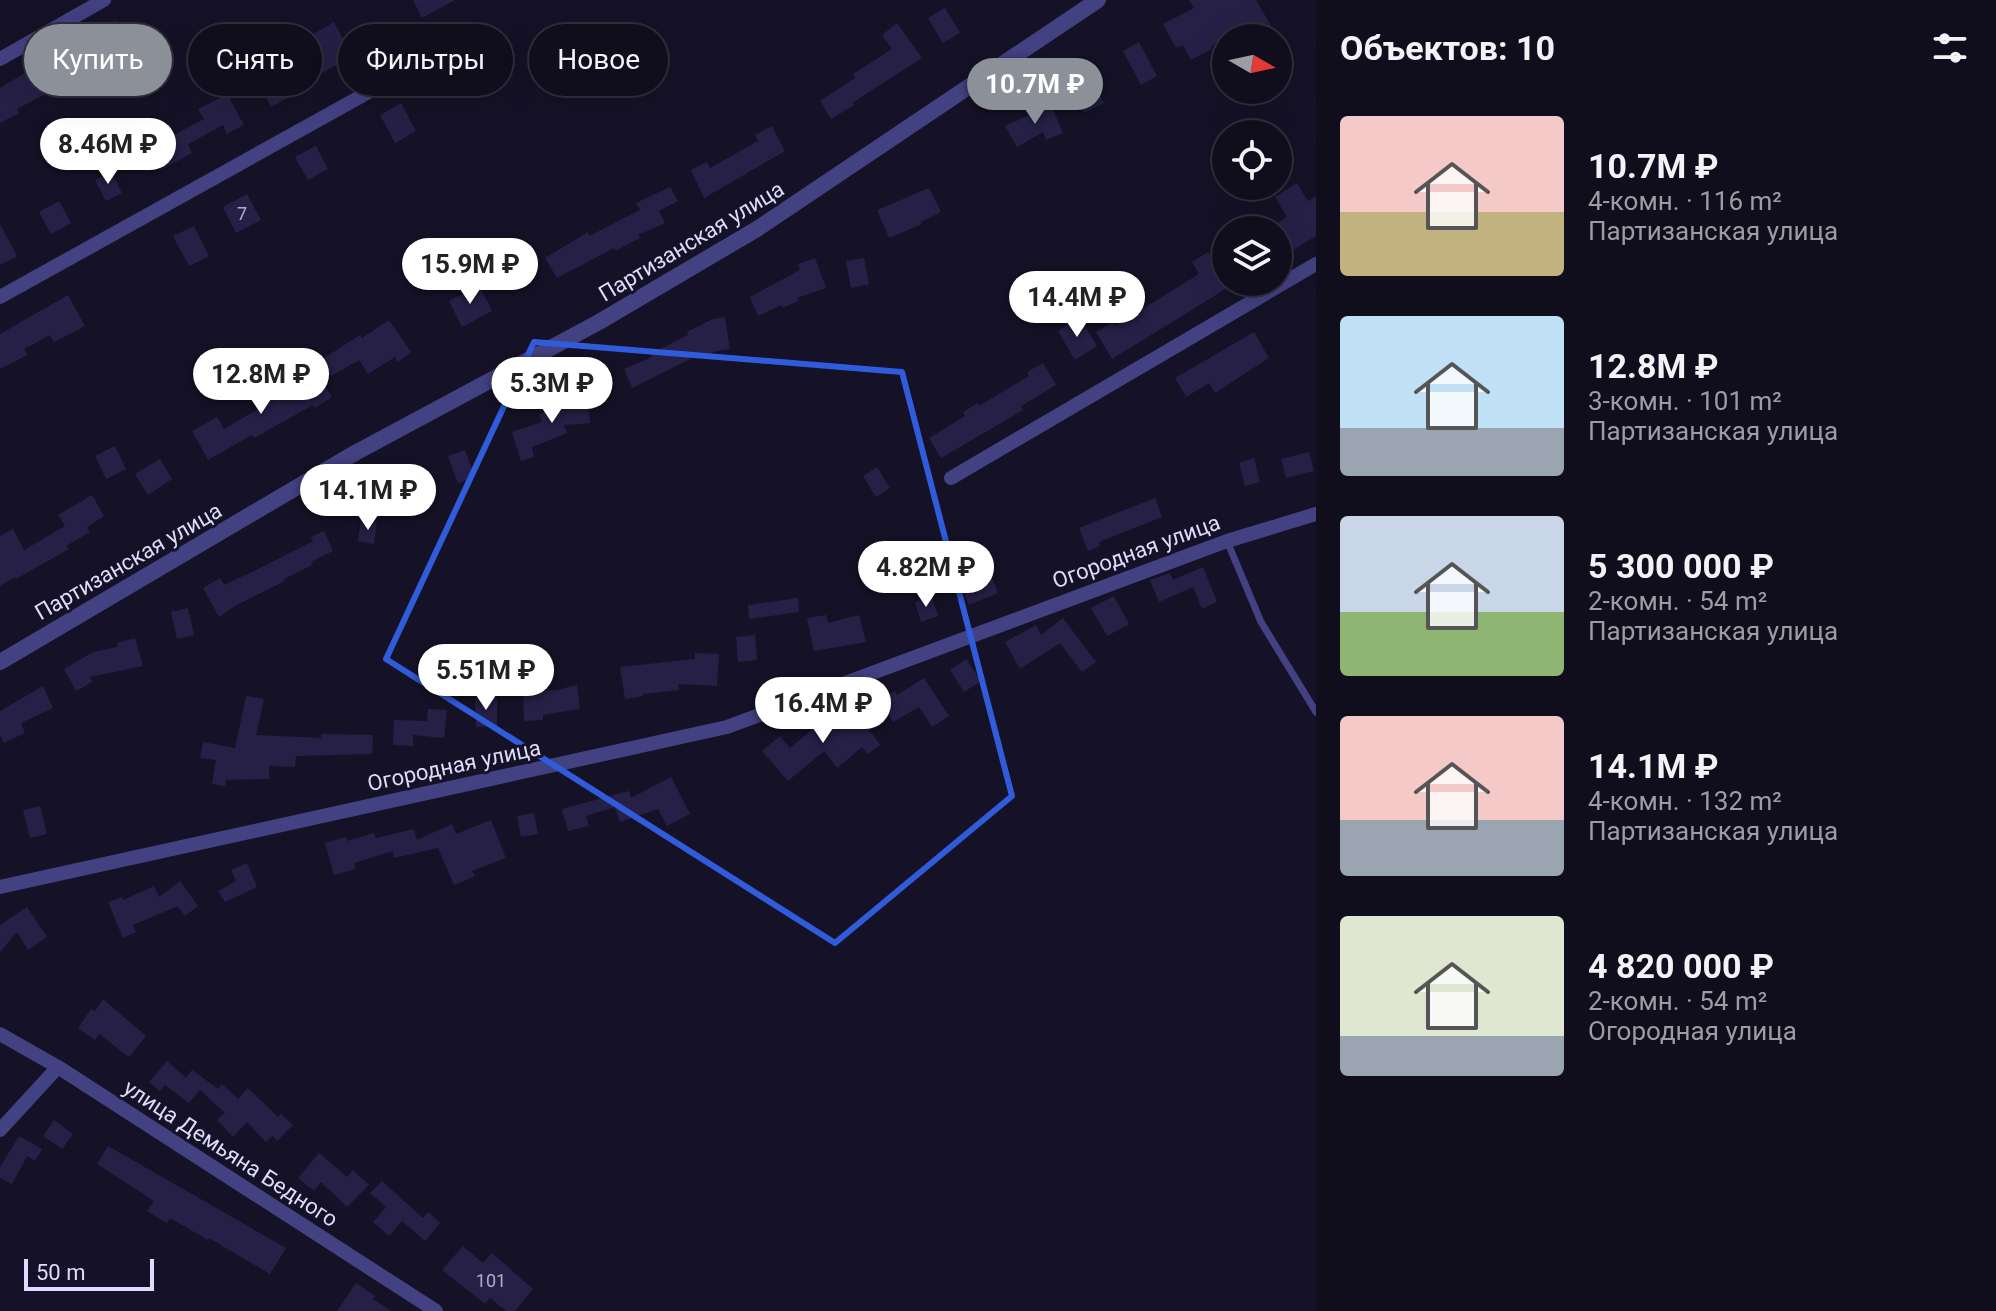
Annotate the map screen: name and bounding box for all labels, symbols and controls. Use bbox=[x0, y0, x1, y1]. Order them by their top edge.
chip: Купить bbox=[24, 24, 172, 96]
chip: Снять bbox=[188, 24, 322, 96]
chip: Фильтры bbox=[338, 24, 513, 96]
chip: Новое bbox=[529, 24, 668, 96]
north arrow bbox=[1212, 24, 1292, 104]
map controls bbox=[1212, 24, 1292, 296]
icon: filters bbox=[1928, 26, 1972, 70]
text: Объектов: 10 bbox=[1340, 28, 1555, 68]
pin: 10.7M ₽ bbox=[961, 58, 1109, 126]
text: 10.7M ₽ bbox=[985, 69, 1085, 99]
pin: 8.46M ₽ bbox=[34, 118, 182, 186]
button: locate bbox=[1212, 120, 1292, 200]
text: 8.46M ₽ bbox=[58, 129, 158, 159]
text: 10.7M ₽ bbox=[1588, 146, 1719, 186]
icon: home bbox=[1404, 148, 1500, 244]
street label: Партизанская улица bbox=[594, 176, 788, 307]
text: 4-комн. · 116 m² bbox=[1588, 186, 1782, 216]
house number: 7 bbox=[237, 203, 247, 224]
button: layers bbox=[1212, 216, 1292, 296]
text: Партизанская улица bbox=[1588, 216, 1838, 246]
pin: 15.9M ₽ bbox=[396, 238, 544, 306]
text: 15.9M ₽ bbox=[420, 249, 520, 279]
pin: 14.4M ₽ bbox=[1003, 271, 1151, 339]
text: 14.4M ₽ bbox=[1027, 282, 1127, 312]
text: 12.8M ₽ bbox=[1588, 346, 1719, 386]
pin: 12.8M ₽ bbox=[187, 348, 335, 416]
icon: home bbox=[1404, 348, 1500, 444]
pin: 5.3M ₽ bbox=[487, 357, 617, 425]
text: 12.8M ₽ bbox=[211, 359, 311, 389]
text: 5.3M ₽ bbox=[510, 368, 594, 398]
text: 3-комн. · 101 m² bbox=[1588, 386, 1782, 416]
text: Партизанская улица bbox=[1588, 416, 1838, 446]
pin: 14.1M ₽ bbox=[294, 464, 442, 532]
text: 14.1M ₽ bbox=[318, 475, 418, 505]
street label: Партизанская улица bbox=[30, 498, 226, 625]
street label: Огородная улица bbox=[1049, 510, 1223, 593]
pin: 4.82M ₽ bbox=[852, 541, 1000, 609]
text: 5 300 000 ₽ bbox=[1588, 546, 1774, 586]
icon: home bbox=[1404, 548, 1500, 644]
text: 4.82M ₽ bbox=[876, 552, 976, 582]
text: 2-комн. · 54 m² bbox=[1588, 586, 1767, 616]
text: Партизанская улица bbox=[1588, 616, 1838, 646]
pin: 5.51M ₽ bbox=[412, 644, 560, 712]
text: 5.51M ₽ bbox=[436, 655, 536, 685]
pin: 16.4M ₽ bbox=[749, 677, 897, 745]
text: 16.4M ₽ bbox=[773, 688, 873, 718]
street label: Огородная улица bbox=[365, 735, 543, 796]
text: 14.1M ₽ bbox=[1588, 746, 1719, 786]
icon: home bbox=[1404, 748, 1500, 844]
text: 4-комн. · 132 m² bbox=[1588, 786, 1782, 816]
text: Партизанская улица bbox=[1588, 816, 1838, 846]
text: 4 820 000 ₽ bbox=[1588, 946, 1774, 986]
icon: home bbox=[1404, 948, 1500, 1044]
text: 2-комн. · 54 m² bbox=[1588, 986, 1767, 1016]
text: Огородная улица bbox=[1588, 1016, 1797, 1046]
street label: улица Демьяна Бедного bbox=[119, 1075, 342, 1232]
scale bar bbox=[24, 1255, 154, 1291]
text: 50 m bbox=[36, 1260, 85, 1285]
house number: 101 bbox=[476, 1270, 506, 1291]

